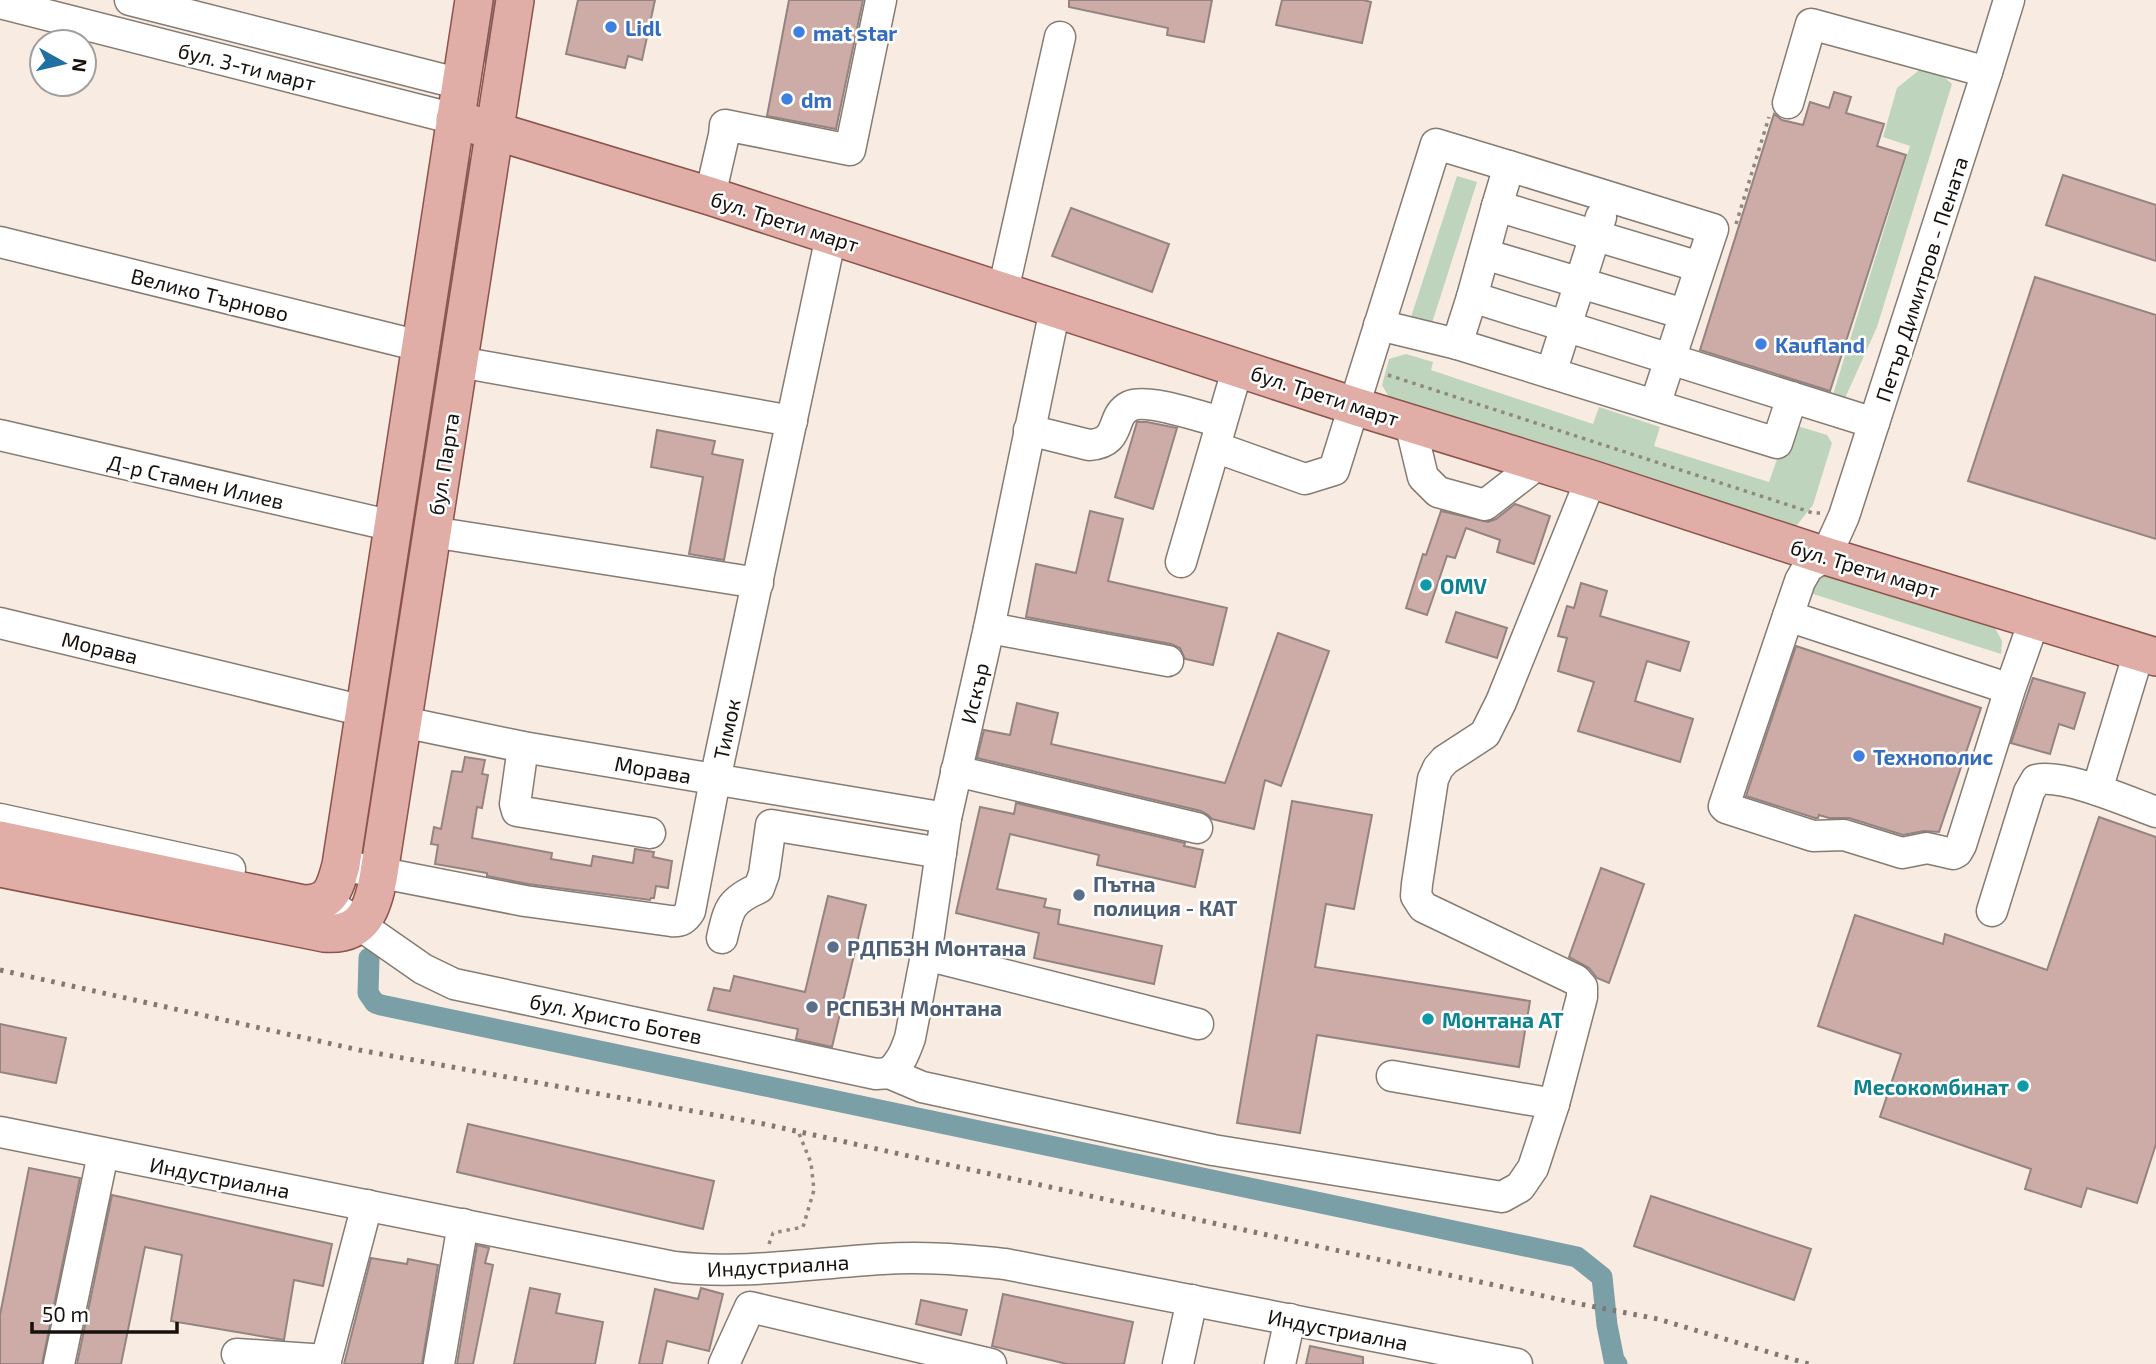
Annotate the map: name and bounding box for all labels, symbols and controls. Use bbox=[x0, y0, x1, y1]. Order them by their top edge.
place label: Lidl bbox=[625, 15, 662, 40]
marker: Lidl bbox=[603, 19, 619, 35]
place label: mat star bbox=[813, 20, 897, 45]
marker: mat star bbox=[791, 24, 807, 40]
north arrow bbox=[28, 28, 98, 98]
street label: бул. 3-ти март bbox=[175, 37, 318, 96]
text: N bbox=[68, 57, 93, 74]
place label: dm bbox=[801, 87, 832, 112]
marker: dm bbox=[779, 91, 795, 107]
street label: Петър Димитров - Пената bbox=[1869, 153, 1973, 405]
street label: бул. Трети март bbox=[707, 185, 862, 258]
street label: Велико Търново bbox=[128, 262, 292, 326]
place label: Kaufland bbox=[1775, 332, 1865, 357]
marker: Kaufland bbox=[1753, 336, 1769, 352]
street label: бул. Трети март bbox=[1247, 359, 1402, 432]
street label: бул. Парта bbox=[423, 411, 464, 517]
street label: Д-р Стамен Илиев bbox=[105, 449, 287, 513]
street label: бул. Трети март bbox=[1787, 533, 1942, 603]
place label: OMV bbox=[1440, 573, 1488, 598]
marker: OMV bbox=[1418, 577, 1434, 593]
street label: Морава bbox=[59, 626, 141, 668]
street label: Искър bbox=[955, 660, 993, 726]
street label: Тимок bbox=[707, 696, 745, 762]
place label: Технополис bbox=[1873, 744, 1993, 769]
marker: Технополис bbox=[1851, 748, 1867, 764]
street label: Морава bbox=[613, 750, 693, 788]
place label: Пътна полиция - КАТ bbox=[1093, 871, 1238, 920]
marker: Пътна полиция - КАТ bbox=[1071, 887, 1087, 903]
place label: РДПБЗН Монтана bbox=[847, 935, 1026, 960]
marker: РДПБЗН Монтана bbox=[825, 939, 841, 955]
street label: бул. Христо Ботев bbox=[527, 988, 705, 1049]
place label: РСПБЗН Монтана bbox=[826, 995, 1002, 1020]
marker: РСПБЗН Монтана bbox=[804, 999, 820, 1015]
place label: Монтана АТ bbox=[1442, 1007, 1564, 1032]
marker: Монтана АТ bbox=[1420, 1011, 1436, 1027]
place label: Месокомбинат bbox=[1853, 1074, 2009, 1099]
marker: Месокомбинат bbox=[2015, 1078, 2031, 1094]
street label: Индустриална bbox=[148, 1151, 292, 1204]
street label: Индустриална bbox=[706, 1249, 850, 1282]
scale bar bbox=[32, 1290, 177, 1334]
text: 50 m bbox=[42, 1301, 89, 1326]
street label: Индустриална bbox=[1266, 1303, 1410, 1356]

